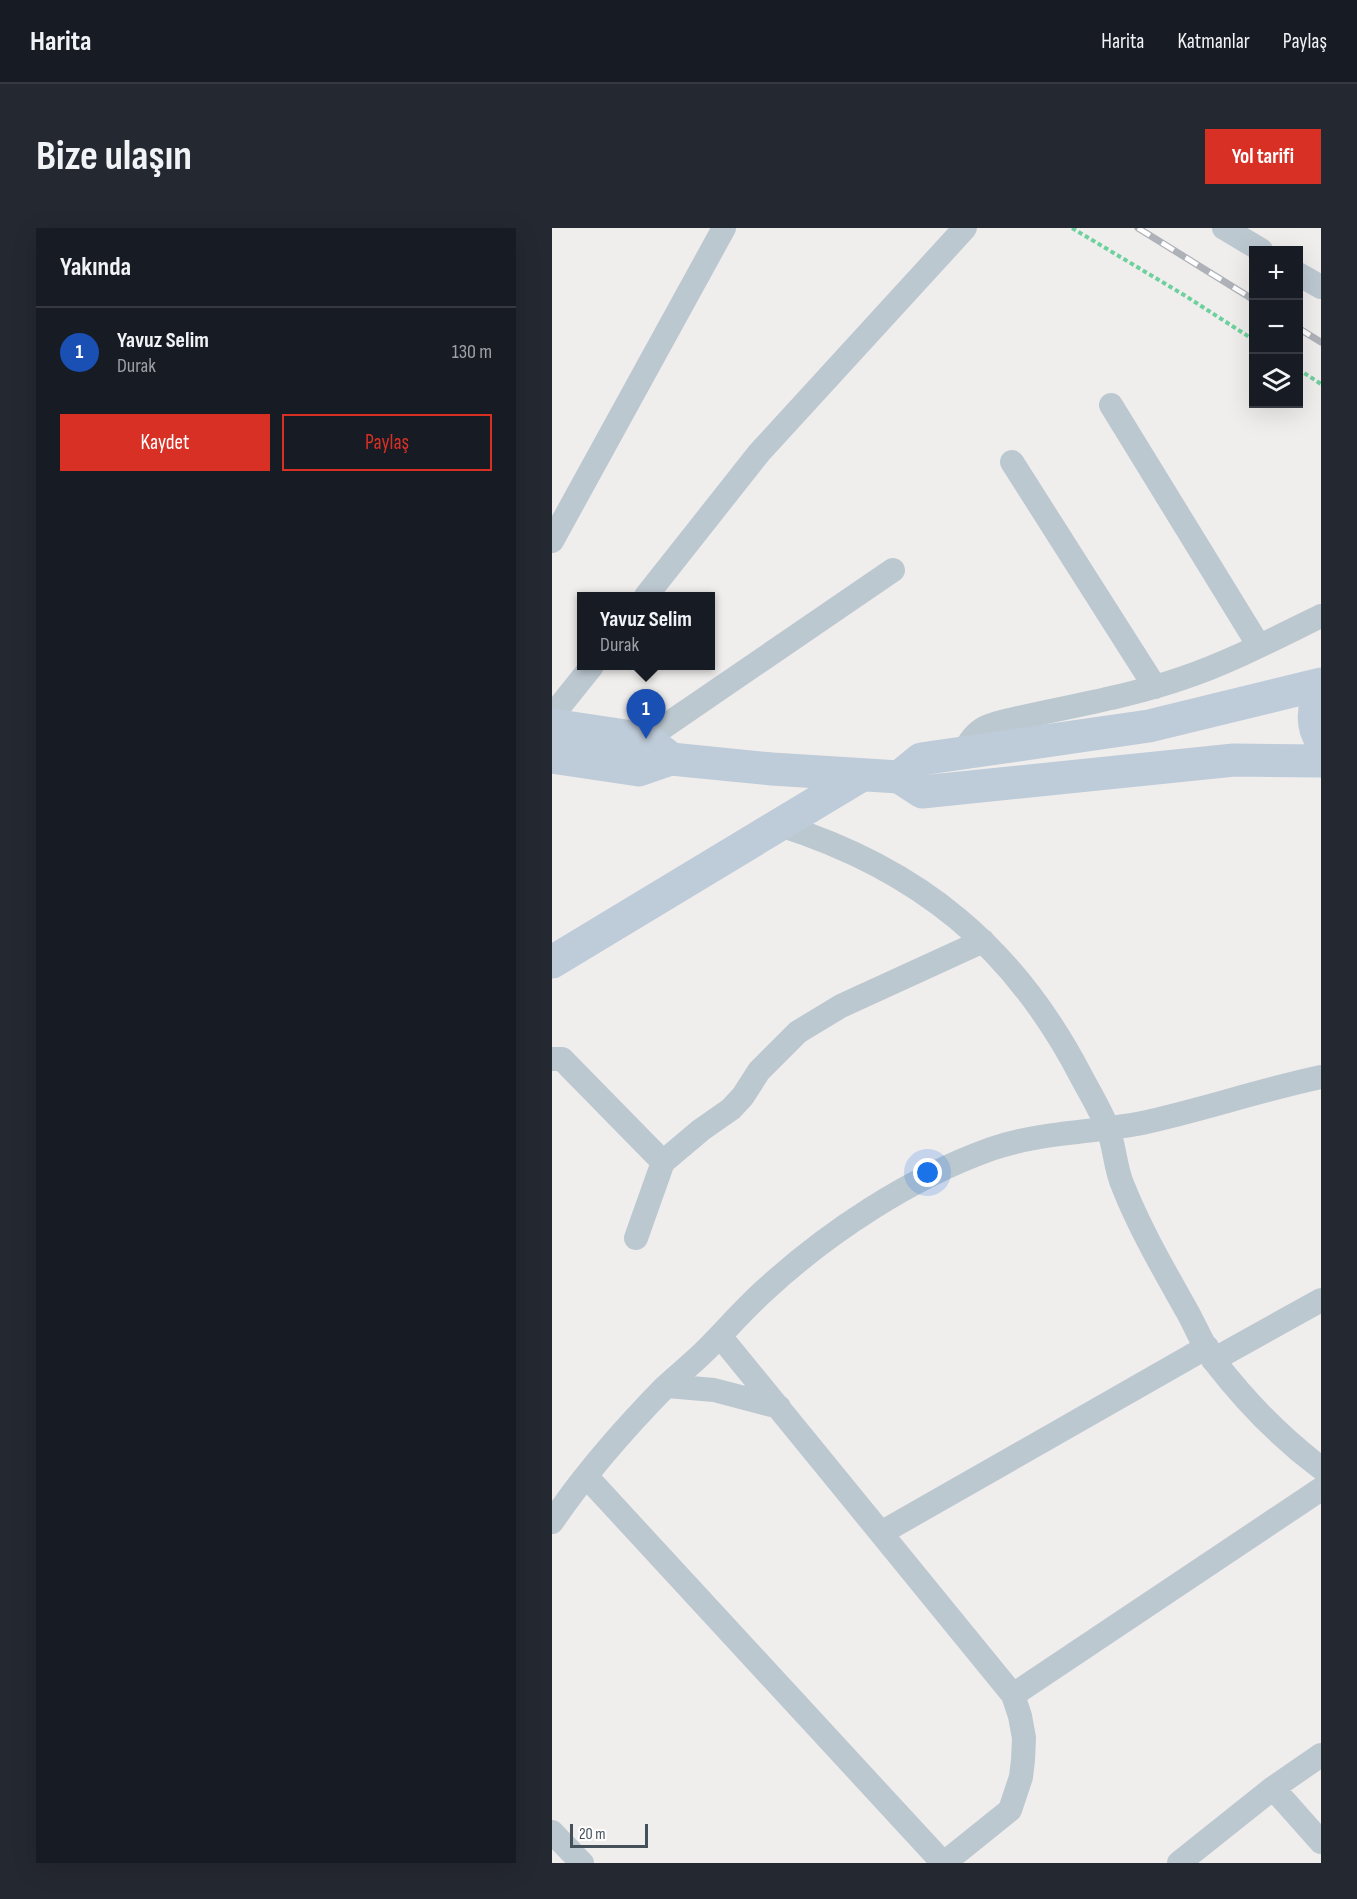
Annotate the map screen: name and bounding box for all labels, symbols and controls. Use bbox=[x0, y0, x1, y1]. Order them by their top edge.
text: Harita bbox=[30, 25, 91, 58]
text: Harita bbox=[1101, 29, 1144, 54]
text: Katmanlar bbox=[1177, 29, 1250, 54]
text: Paylaş bbox=[1283, 29, 1327, 54]
button: Yol tarifi bbox=[1205, 129, 1321, 184]
text: Bize ulaşın bbox=[36, 131, 192, 182]
map controls bbox=[1249, 246, 1303, 408]
button: + bbox=[1249, 246, 1303, 300]
text: Yakında bbox=[60, 252, 131, 283]
button: − bbox=[1249, 300, 1303, 354]
text: Yavuz Selim bbox=[117, 327, 209, 354]
text: 1 bbox=[76, 340, 83, 364]
text: 130 m bbox=[452, 340, 492, 364]
text: Durak bbox=[117, 354, 156, 378]
button: layers bbox=[1249, 354, 1303, 408]
button: Kaydet bbox=[60, 414, 270, 471]
button: Paylaş bbox=[282, 414, 492, 471]
popup bbox=[577, 592, 715, 670]
text: Yavuz Selim bbox=[600, 606, 692, 633]
text: Durak bbox=[600, 633, 639, 657]
pin: 1 bbox=[626, 690, 665, 739]
your location bbox=[913, 1158, 942, 1187]
scale bar bbox=[570, 1821, 648, 1848]
text: 20 m bbox=[579, 1825, 606, 1844]

